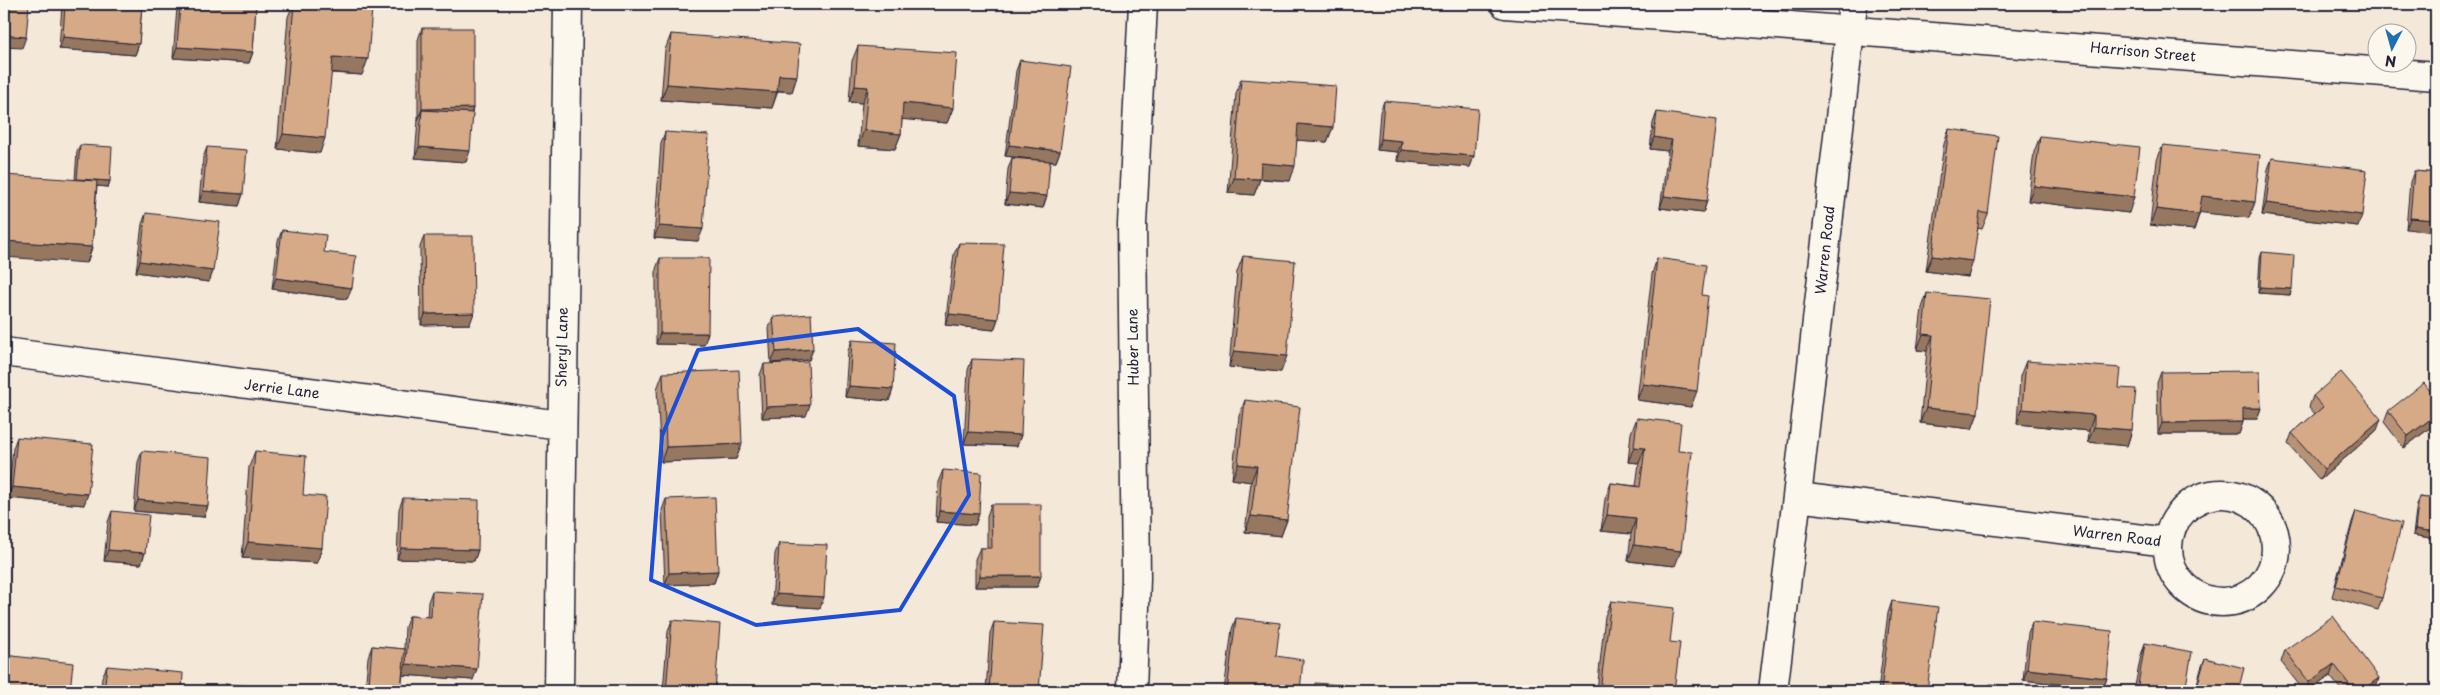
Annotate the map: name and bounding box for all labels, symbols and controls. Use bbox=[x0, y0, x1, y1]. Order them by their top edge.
north arrow bbox=[2368, 22, 2418, 72]
street label: Harrison Street bbox=[2089, 36, 2197, 67]
text: N bbox=[2384, 50, 2397, 72]
street label: Warren Road bbox=[1809, 205, 1840, 295]
street label: Sheryl Lane bbox=[550, 307, 573, 387]
street label: Huber Lane bbox=[1121, 308, 1144, 386]
street label: Jerrie Lane bbox=[243, 373, 321, 404]
street label: Warren Road bbox=[2072, 520, 2162, 551]

